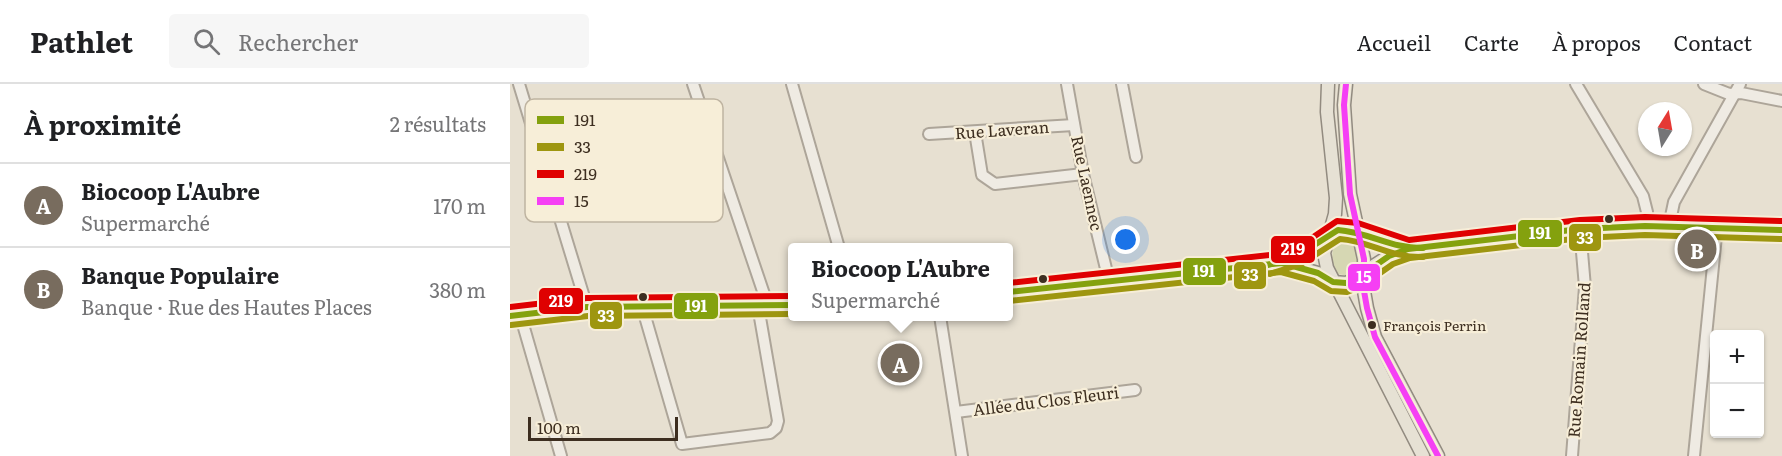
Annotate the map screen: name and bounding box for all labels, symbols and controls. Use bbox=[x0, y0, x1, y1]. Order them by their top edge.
search box bbox=[169, 14, 589, 68]
text: Pathlet bbox=[30, 20, 133, 62]
icon: search bbox=[190, 25, 223, 58]
text: Rechercher bbox=[238, 25, 358, 58]
text: Accueil bbox=[1357, 26, 1431, 57]
text: Carte bbox=[1464, 26, 1519, 57]
text: À propos bbox=[1552, 26, 1641, 57]
text: Contact bbox=[1674, 26, 1752, 57]
legend bbox=[525, 99, 723, 222]
north arrow bbox=[1638, 102, 1692, 156]
text: À proximité bbox=[24, 104, 181, 143]
text: 191 bbox=[574, 107, 596, 131]
text: 2 résultats bbox=[390, 108, 486, 138]
street label: Rue Laveran bbox=[954, 114, 1050, 144]
street label: Rue Laennec bbox=[1066, 133, 1110, 233]
text: 33 bbox=[574, 134, 591, 158]
text: 219 bbox=[574, 161, 597, 185]
text: Biocoop L'Aubre bbox=[81, 174, 260, 207]
text: 15 bbox=[574, 188, 589, 212]
text: A bbox=[36, 190, 51, 220]
text: 170 m bbox=[433, 190, 486, 220]
text: Supermarché bbox=[81, 207, 210, 237]
unlabelled marker bbox=[1603, 213, 1615, 225]
line badge: 191 bbox=[1517, 219, 1563, 248]
text: 191 bbox=[1529, 220, 1552, 244]
line badge: 33 bbox=[1568, 223, 1602, 252]
your location bbox=[1111, 225, 1140, 254]
text: 33 bbox=[1576, 225, 1594, 249]
pin: B bbox=[1678, 226, 1716, 272]
line badge: 219 bbox=[1270, 235, 1316, 264]
text: 219 bbox=[1281, 236, 1305, 260]
popup bbox=[788, 243, 1013, 321]
text: Biocoop L'Aubre bbox=[811, 251, 990, 284]
line badge: 191 bbox=[1182, 257, 1227, 286]
text: Banque Populaire bbox=[81, 258, 279, 291]
text: 191 bbox=[1193, 258, 1216, 282]
line badge: 33 bbox=[1233, 261, 1267, 290]
text: 33 bbox=[1241, 262, 1259, 286]
line badge: 15 bbox=[1347, 263, 1381, 292]
text: 15 bbox=[1356, 264, 1372, 288]
unlabelled marker bbox=[1037, 273, 1049, 285]
text: B bbox=[37, 274, 50, 304]
text: 380 m bbox=[429, 274, 486, 304]
street label: Rue Romain Rolland bbox=[1561, 281, 1595, 439]
text: Supermarché bbox=[811, 284, 940, 314]
line badge: 219 bbox=[538, 287, 584, 315]
text: 219 bbox=[549, 288, 573, 312]
text: Banque · Rue des Hautes Places bbox=[81, 291, 372, 321]
unlabelled marker bbox=[637, 291, 649, 303]
line badge: 191 bbox=[673, 292, 719, 320]
text: 191 bbox=[685, 293, 708, 317]
line badge: 33 bbox=[589, 301, 623, 330]
text: 33 bbox=[597, 303, 615, 327]
place label: François Perrin bbox=[1383, 315, 1486, 335]
marker: François Perrin bbox=[1366, 319, 1378, 331]
map controls bbox=[1710, 330, 1764, 438]
button: + bbox=[1710, 330, 1764, 384]
pin: A bbox=[880, 340, 920, 386]
street label: Allée du Clos Fleuri bbox=[972, 379, 1120, 421]
button: − bbox=[1710, 384, 1764, 438]
scale bar bbox=[528, 414, 678, 442]
text: 100 m bbox=[537, 415, 581, 439]

